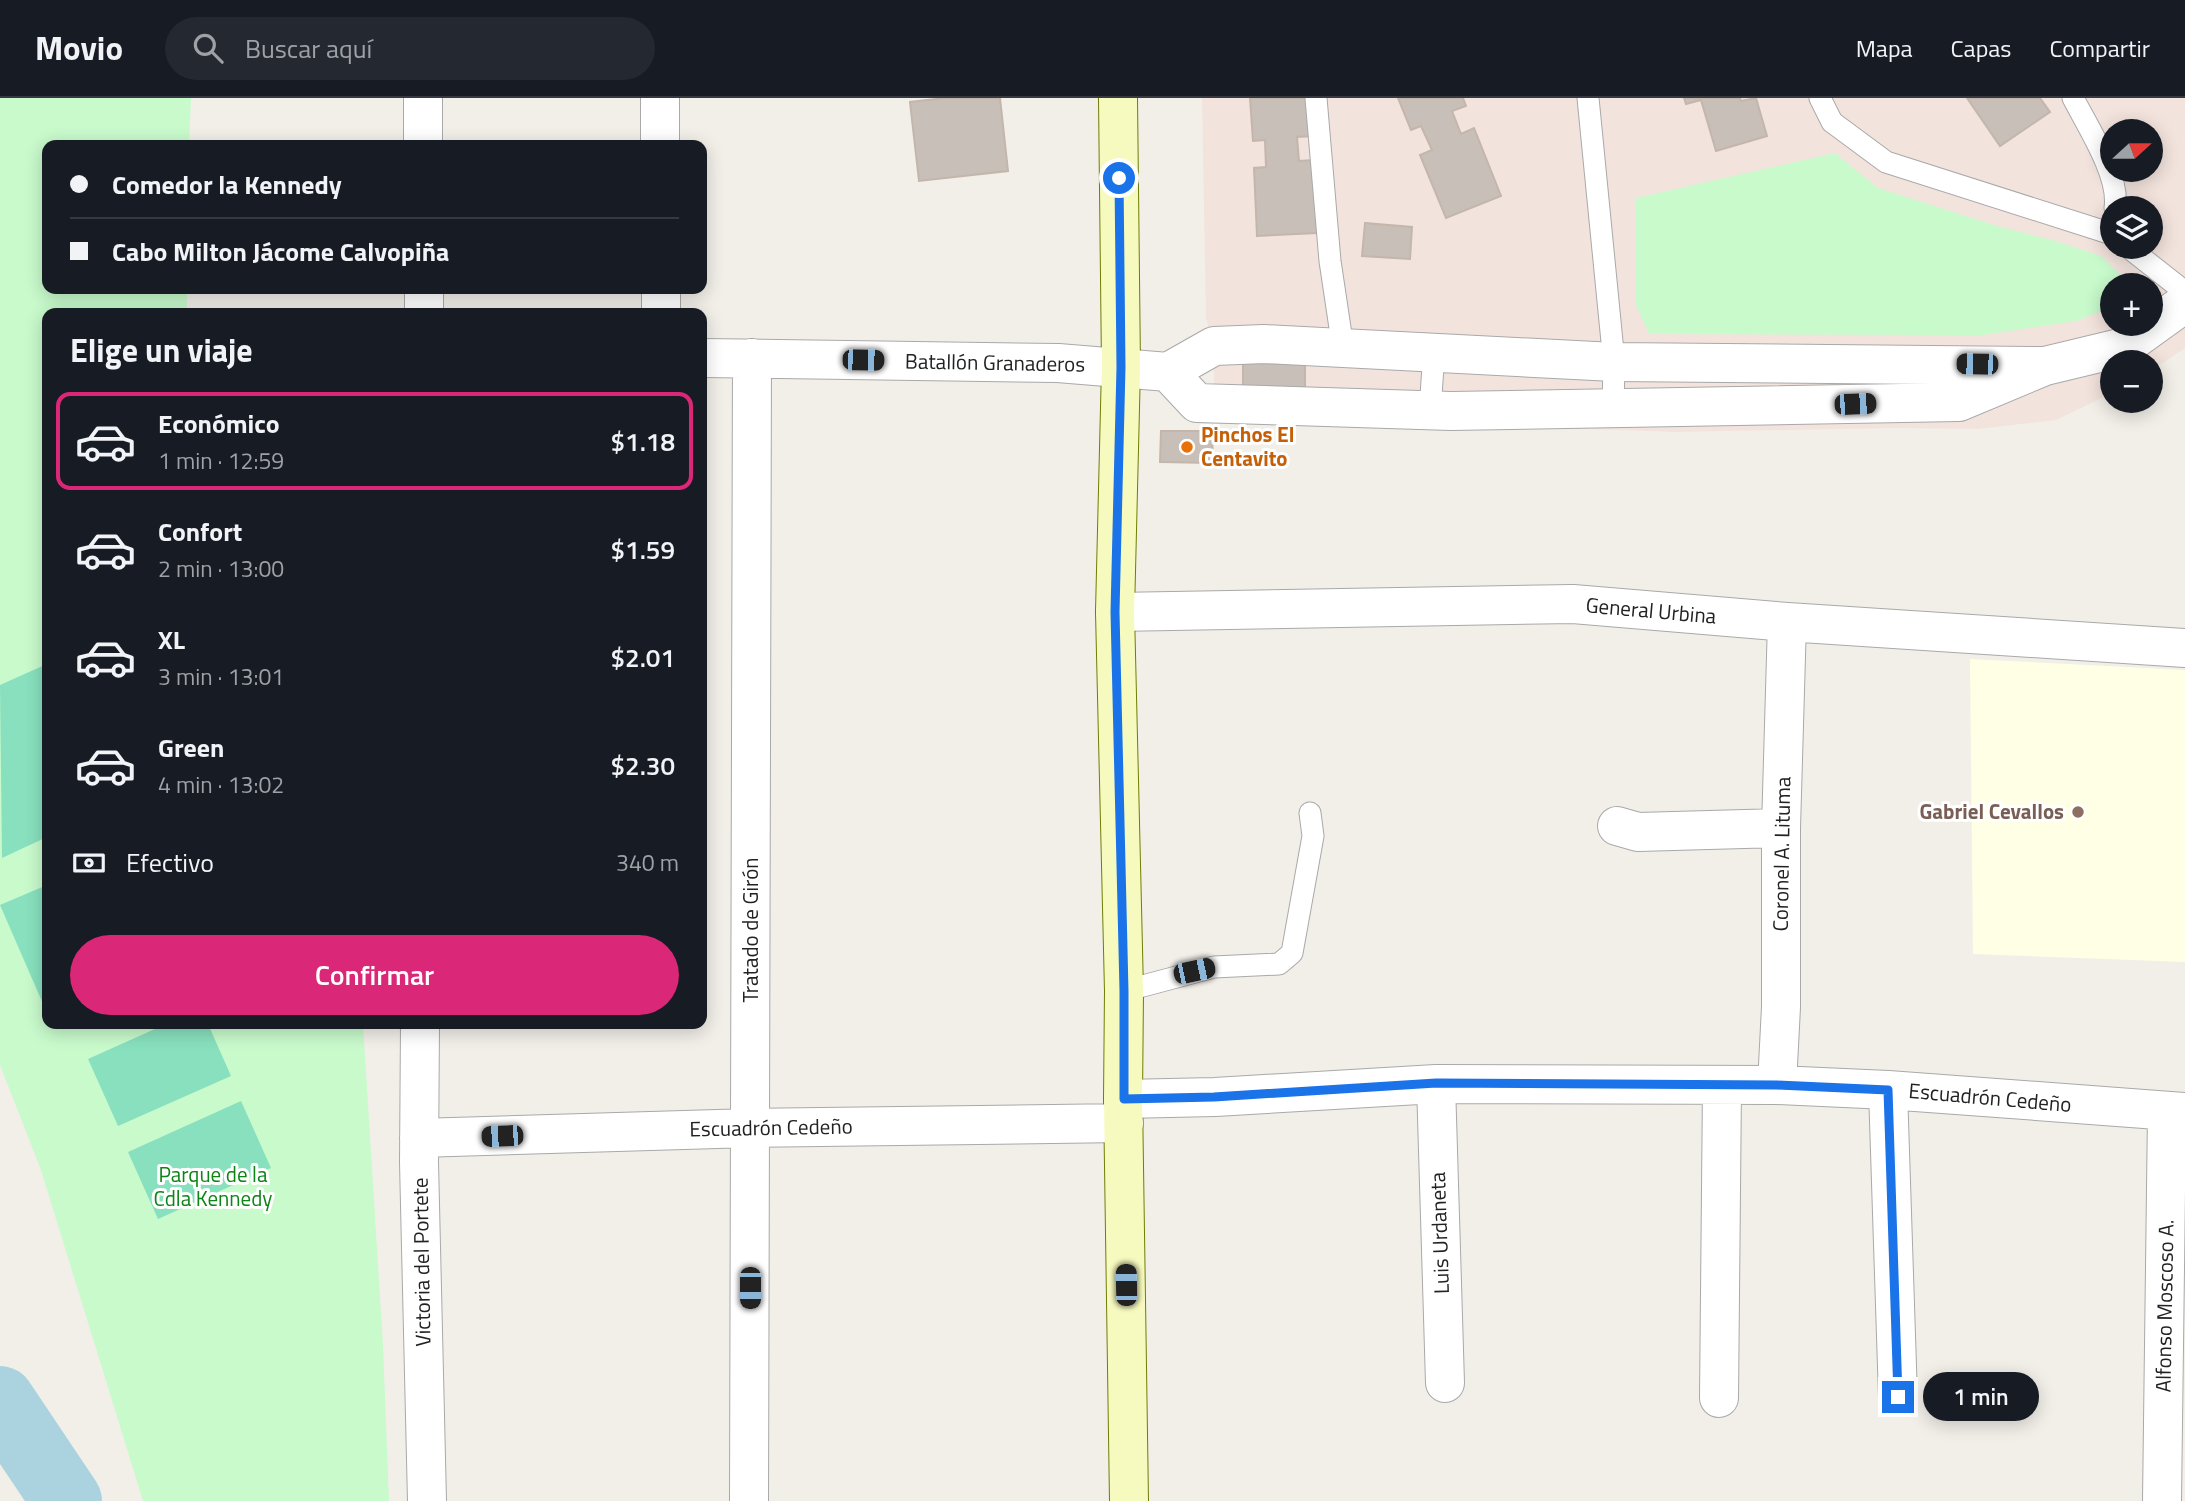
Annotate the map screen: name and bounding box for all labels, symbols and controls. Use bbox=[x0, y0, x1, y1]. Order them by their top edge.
search box bbox=[165, 17, 655, 80]
text: Movio bbox=[35, 23, 123, 73]
icon: search bbox=[189, 29, 227, 67]
text: Buscar aquí bbox=[245, 29, 372, 68]
text: Mapa bbox=[1856, 30, 1913, 66]
text: Capas bbox=[1951, 30, 2011, 66]
text: Compartir bbox=[2049, 30, 2150, 66]
north arrow bbox=[2100, 119, 2163, 182]
map controls bbox=[2100, 119, 2163, 413]
route start bbox=[1103, 162, 1135, 194]
text: Comedor la Kennedy bbox=[112, 165, 342, 204]
button: layers bbox=[2100, 196, 2163, 259]
text: Cabo Milton Jácome Calvopiña bbox=[112, 232, 449, 271]
button: + bbox=[2100, 273, 2163, 336]
text: Elige un viaje bbox=[70, 326, 253, 374]
street label: Batallón Granaderos bbox=[905, 344, 1085, 380]
car bbox=[842, 349, 885, 371]
button: − bbox=[2100, 350, 2163, 413]
car bbox=[1956, 353, 1999, 375]
car bbox=[1834, 393, 1877, 415]
text: Económico bbox=[158, 404, 280, 443]
icon: car bbox=[74, 410, 137, 473]
place label: Pinchos El Centavito bbox=[1201, 418, 1294, 474]
text: $1.18 bbox=[611, 422, 675, 461]
marker: Pinchos El Centavito bbox=[1179, 439, 1195, 455]
text: 1 min · 12:59 bbox=[158, 443, 284, 478]
text: Confort bbox=[158, 512, 242, 551]
icon: car bbox=[74, 518, 137, 581]
text: $1.59 bbox=[611, 530, 675, 569]
text: 2 min · 13:00 bbox=[158, 551, 284, 586]
street label: General Urbina bbox=[1584, 588, 1718, 632]
text: XL bbox=[158, 620, 185, 659]
icon: car bbox=[74, 626, 137, 689]
text: $2.01 bbox=[611, 638, 675, 677]
text: 3 min · 13:01 bbox=[158, 659, 284, 694]
text: Green bbox=[158, 728, 224, 767]
icon: car bbox=[74, 734, 137, 797]
text: $2.30 bbox=[611, 746, 675, 785]
text: 4 min · 13:02 bbox=[158, 767, 284, 802]
street label: Coronel A. Lituma bbox=[1764, 776, 1798, 932]
place label: Gabriel Cevallos bbox=[1919, 795, 2064, 827]
marker: Gabriel Cevallos bbox=[2070, 804, 2086, 820]
text: Efectivo bbox=[126, 843, 214, 882]
icon: cash bbox=[70, 844, 108, 882]
text: 340 m bbox=[616, 845, 679, 880]
street label: Tratado de Girón bbox=[734, 857, 766, 1003]
button: Confirmar bbox=[70, 935, 679, 1015]
car bbox=[1172, 956, 1217, 986]
street label: Escuadrón Cedeño bbox=[1907, 1074, 2073, 1120]
street label: Escuadrón Cedeño bbox=[689, 1110, 853, 1144]
car bbox=[481, 1125, 524, 1147]
park label: Parque de la Cdla Kennedy bbox=[154, 1158, 272, 1214]
street label: Luis Urdaneta bbox=[1421, 1171, 1457, 1295]
street label: Victoria del Portete bbox=[404, 1177, 438, 1347]
street label: Alfonso Moscoso A. bbox=[2146, 1219, 2182, 1393]
car bbox=[1116, 1264, 1137, 1306]
car bbox=[740, 1267, 761, 1309]
callout: 1 min bbox=[1923, 1372, 2038, 1422]
text: 1 min bbox=[1953, 1379, 2009, 1414]
route end bbox=[1882, 1381, 1914, 1413]

